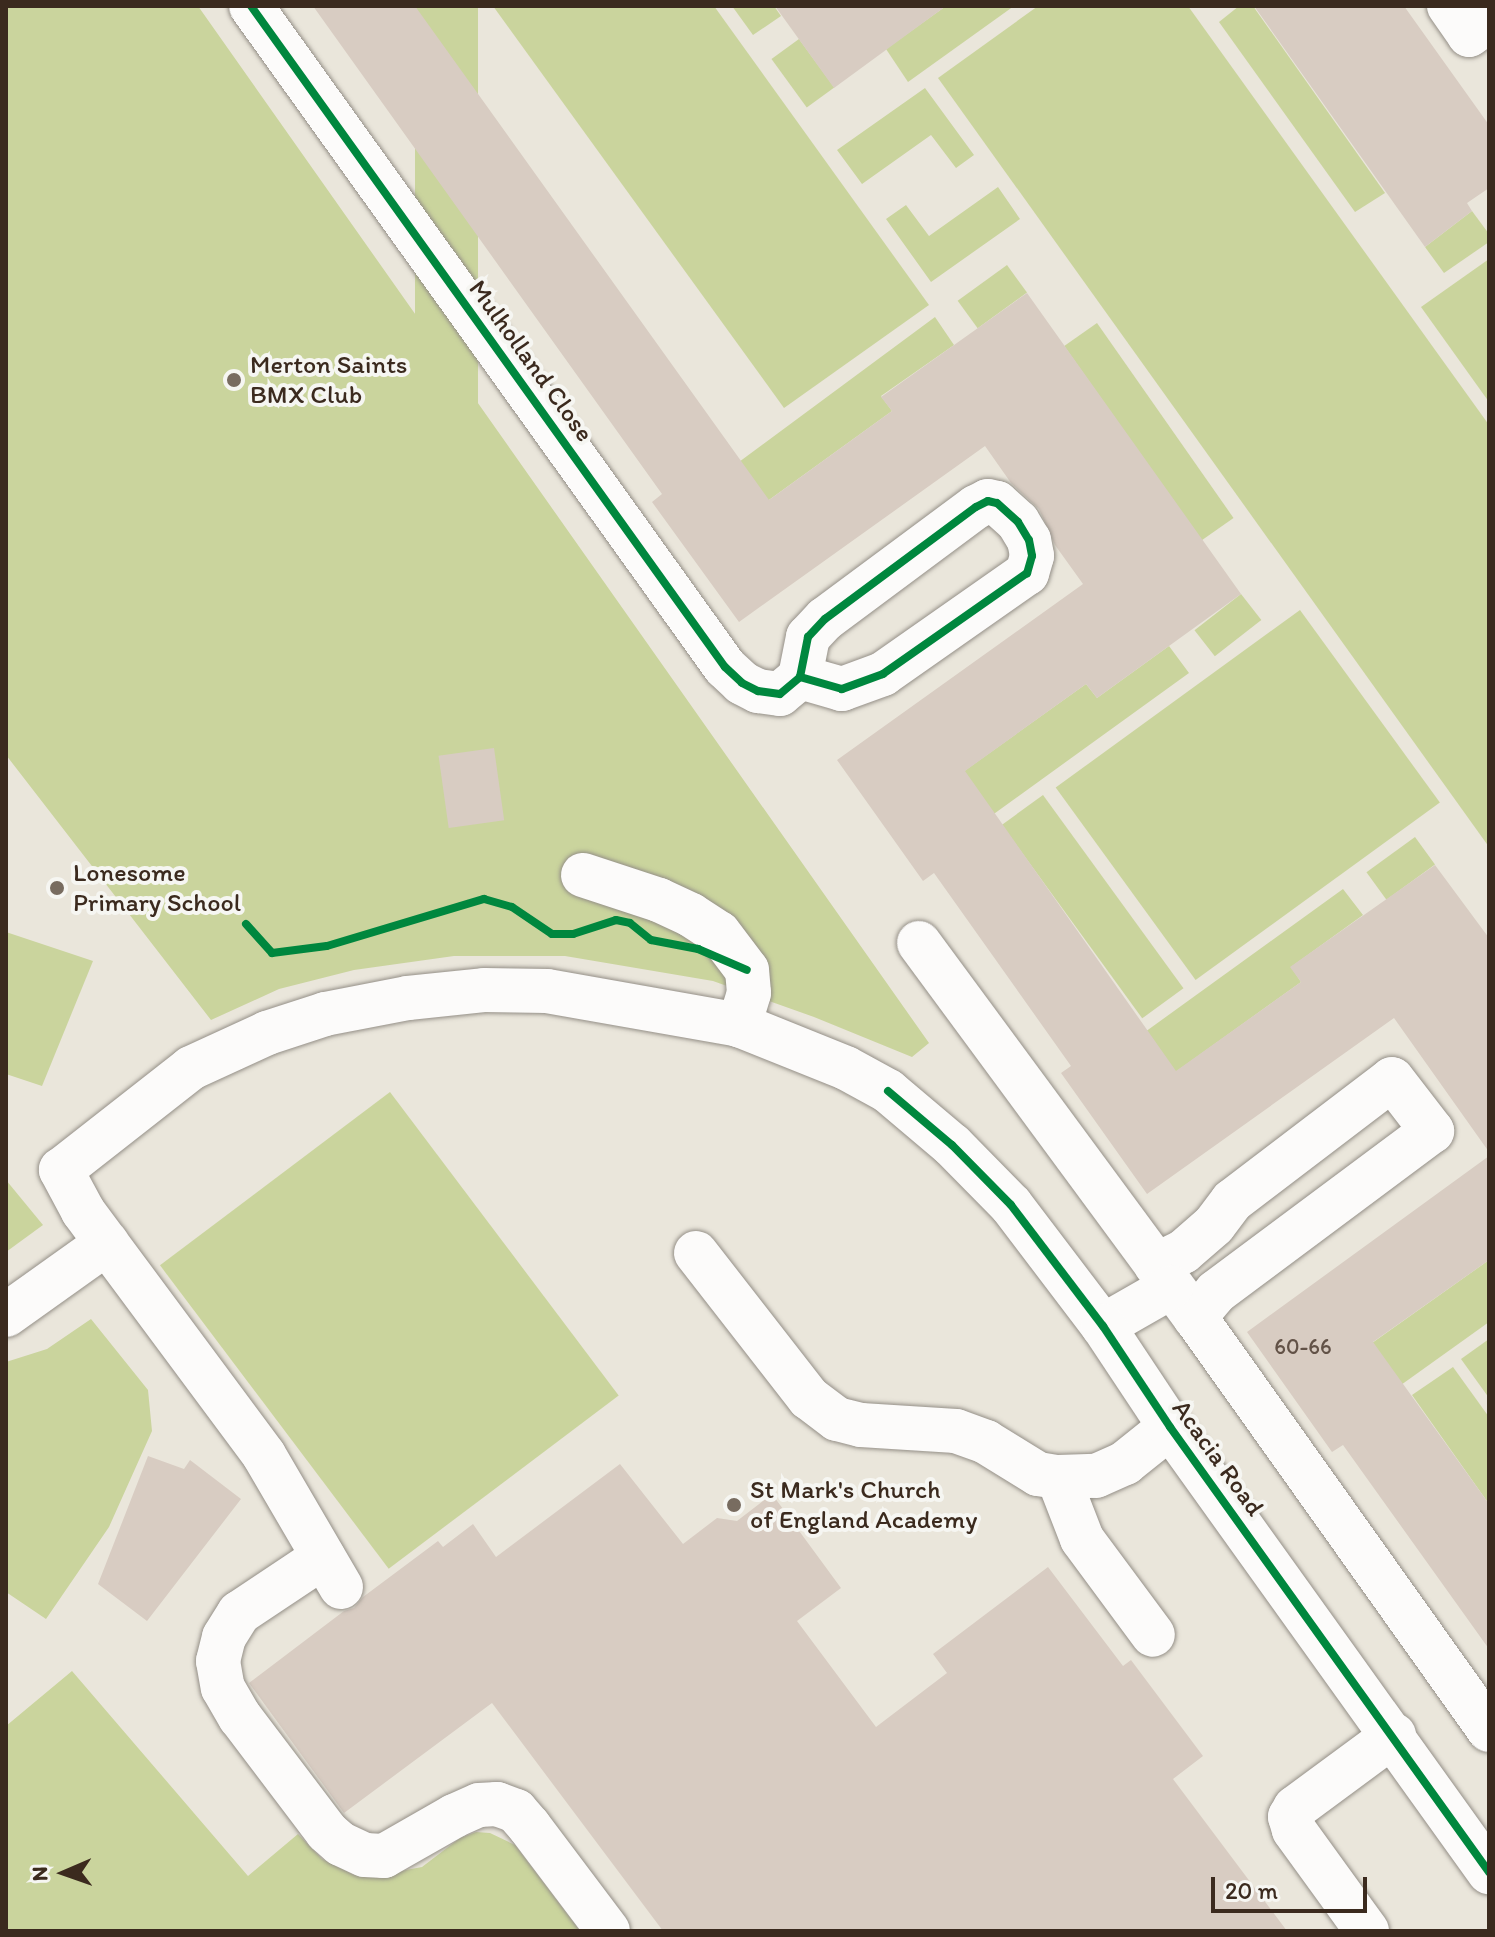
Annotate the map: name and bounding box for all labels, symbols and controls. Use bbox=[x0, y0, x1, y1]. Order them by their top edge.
street label: Mulholland Close bbox=[462, 274, 600, 448]
place label: Merton Saints BMX Club bbox=[250, 349, 408, 410]
marker: Merton Saints BMX Club bbox=[225, 371, 243, 389]
place label: Lonesome Primary School bbox=[73, 857, 241, 918]
marker: Lonesome Primary School bbox=[48, 879, 66, 897]
house number: 60-66 bbox=[1274, 1334, 1332, 1360]
street label: Acacia Road bbox=[1165, 1394, 1271, 1522]
place label: St Mark's Church of England Academy bbox=[750, 1474, 979, 1536]
marker: St Mark's Church of England Academy bbox=[725, 1496, 743, 1514]
north arrow bbox=[24, 1833, 104, 1913]
scale bar bbox=[1215, 1861, 1371, 1911]
text: N bbox=[26, 1866, 53, 1882]
text: 20 m bbox=[1225, 1876, 1278, 1905]

